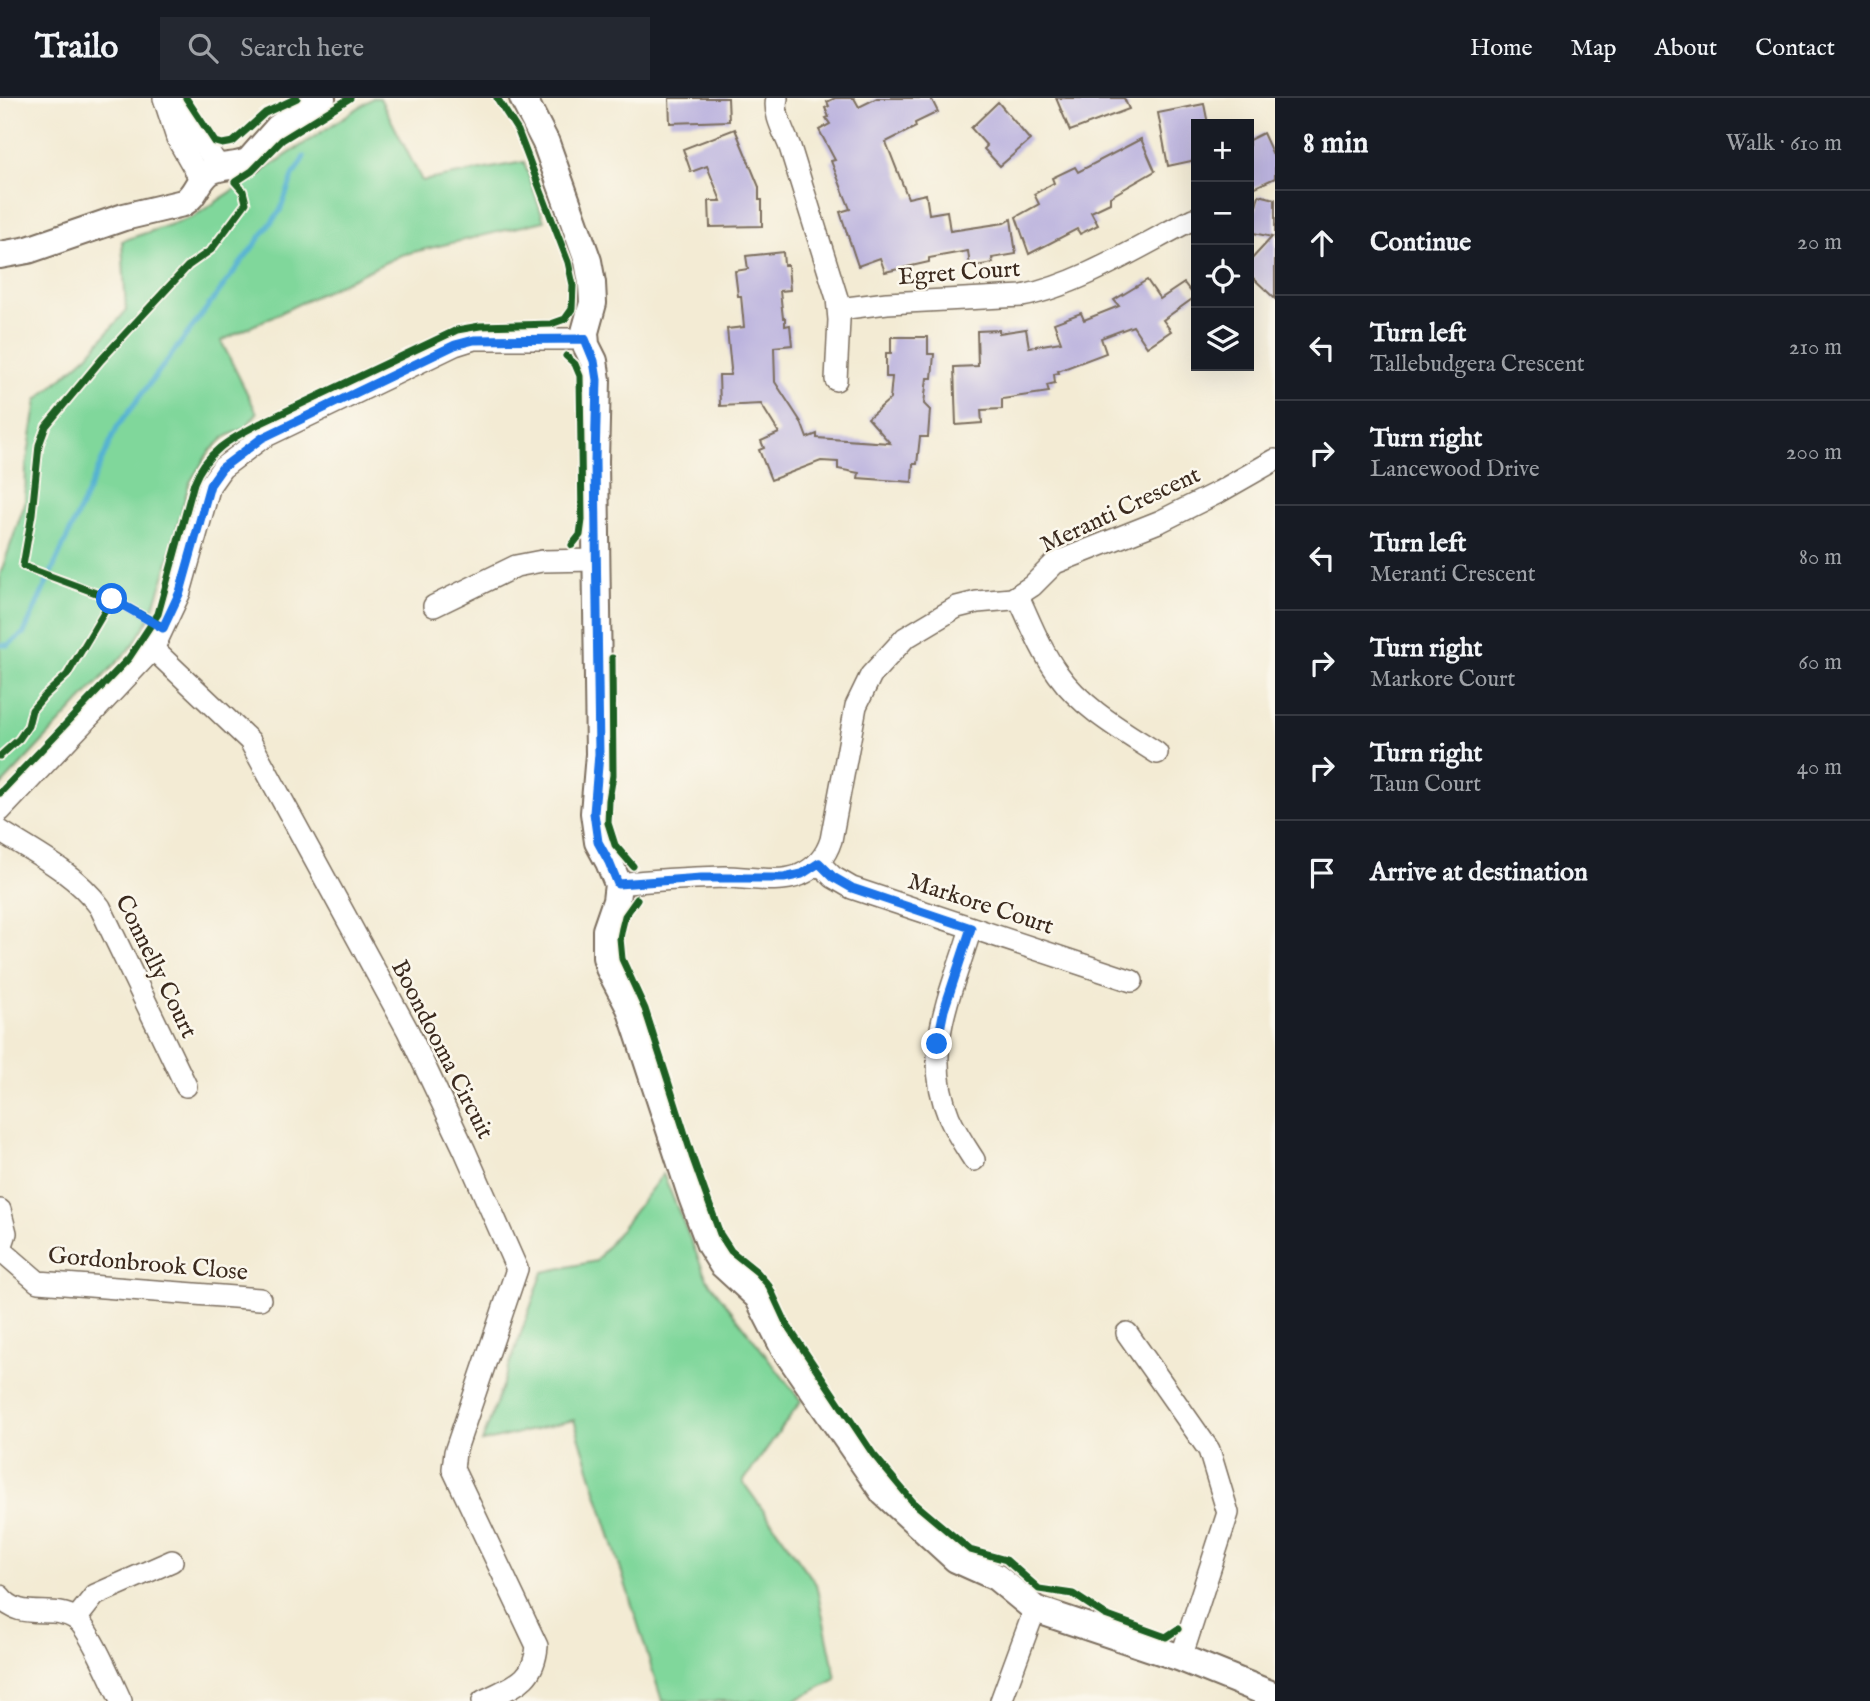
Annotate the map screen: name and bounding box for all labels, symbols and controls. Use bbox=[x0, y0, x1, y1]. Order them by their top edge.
search box bbox=[160, 17, 650, 80]
text: Trailo bbox=[35, 27, 118, 69]
icon: search bbox=[184, 29, 222, 67]
text: Search here bbox=[240, 32, 364, 65]
text: Home bbox=[1470, 33, 1533, 64]
text: Map bbox=[1571, 33, 1617, 64]
text: About bbox=[1655, 33, 1717, 64]
text: Contact bbox=[1755, 33, 1835, 64]
map controls bbox=[1191, 119, 1254, 371]
button: + bbox=[1191, 119, 1254, 182]
text: 8 min bbox=[1303, 125, 1369, 163]
text: Walk · 610 m bbox=[1726, 129, 1842, 158]
button: − bbox=[1191, 182, 1254, 245]
icon: ahead bbox=[1303, 224, 1341, 262]
text: Continue bbox=[1370, 226, 1471, 259]
text: 20 m bbox=[1797, 228, 1842, 257]
button: locate bbox=[1191, 245, 1254, 308]
street label: Egret Court bbox=[897, 254, 1021, 293]
button: layers bbox=[1191, 308, 1254, 371]
text: Turn left bbox=[1370, 317, 1467, 350]
icon: left bbox=[1303, 329, 1341, 367]
text: 210 m bbox=[1789, 333, 1842, 362]
text: Tallebudgera Crescent bbox=[1370, 350, 1585, 379]
text: Turn right bbox=[1370, 422, 1483, 455]
icon: right bbox=[1303, 434, 1341, 472]
text: 200 m bbox=[1786, 438, 1842, 467]
text: Lancewood Drive bbox=[1370, 455, 1540, 484]
street label: Meranti Crescent bbox=[1036, 460, 1205, 561]
text: Turn left bbox=[1370, 527, 1467, 560]
icon: left bbox=[1303, 539, 1341, 577]
text: 80 m bbox=[1799, 543, 1842, 572]
text: Meranti Crescent bbox=[1370, 560, 1536, 589]
route start bbox=[96, 583, 127, 614]
text: Turn right bbox=[1370, 632, 1483, 665]
icon: right bbox=[1303, 644, 1341, 682]
text: 60 m bbox=[1798, 648, 1842, 677]
text: Markore Court bbox=[1370, 665, 1515, 694]
text: Turn right bbox=[1370, 737, 1483, 770]
icon: right bbox=[1303, 749, 1341, 787]
text: 40 m bbox=[1797, 753, 1842, 782]
text: Taun Court bbox=[1370, 770, 1481, 799]
icon: arrive bbox=[1303, 854, 1341, 892]
text: Arrive at destination bbox=[1370, 856, 1588, 889]
street label: Markore Court bbox=[904, 866, 1057, 943]
street label: Connelly Court bbox=[108, 890, 204, 1044]
street label: Boondooma Circuit bbox=[383, 955, 500, 1144]
route end bbox=[921, 1028, 952, 1059]
street label: Gordonbrook Close bbox=[47, 1240, 249, 1289]

